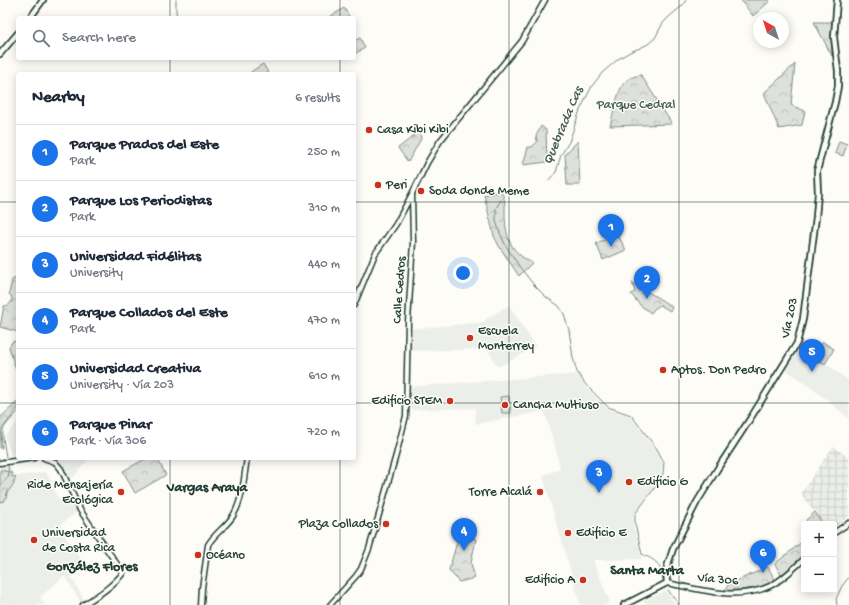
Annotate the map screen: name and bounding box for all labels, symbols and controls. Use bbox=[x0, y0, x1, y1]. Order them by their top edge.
north arrow bbox=[753, 12, 789, 48]
search box bbox=[16, 16, 356, 60]
icon: search bbox=[30, 27, 52, 49]
text: Search here bbox=[62, 29, 136, 47]
water label: Quebrada Cas bbox=[540, 83, 589, 168]
text: Nearby bbox=[32, 88, 85, 108]
text: 6 results bbox=[295, 91, 340, 106]
park label: Parque Cedral bbox=[596, 98, 675, 113]
place label: Casa Kibi Kibi bbox=[377, 123, 449, 138]
marker: Casa Kibi Kibi bbox=[364, 125, 374, 135]
text: Parque Prados del Este bbox=[70, 136, 219, 154]
text: 1 bbox=[42, 145, 48, 160]
text: 250 m bbox=[307, 145, 340, 160]
text: Park bbox=[70, 154, 95, 169]
place label: Peri bbox=[385, 178, 407, 193]
marker: Peri bbox=[373, 180, 383, 190]
place label: Soda donde Meme bbox=[429, 184, 530, 199]
marker: Soda donde Meme bbox=[416, 186, 426, 196]
text: Parque Los Periodistas bbox=[70, 192, 211, 210]
text: 2 bbox=[42, 201, 48, 216]
text: 310 m bbox=[308, 201, 340, 216]
text: Park bbox=[70, 210, 95, 225]
pin: 1 bbox=[598, 214, 624, 247]
text: Universidad Fidélitas bbox=[70, 248, 201, 266]
street label: Calle Cedros bbox=[390, 255, 410, 324]
text: 3 bbox=[42, 257, 48, 272]
text: 440 m bbox=[308, 257, 340, 272]
your location bbox=[453, 263, 473, 283]
text: University bbox=[70, 266, 123, 281]
pin: 2 bbox=[634, 266, 660, 299]
street label: Vía 203 bbox=[778, 296, 802, 341]
text: Parque Collados del Este bbox=[70, 304, 228, 322]
text: 4 bbox=[42, 313, 48, 328]
text: 470 m bbox=[307, 313, 340, 328]
text: Park bbox=[70, 322, 95, 337]
place label: Escuela Monterrey bbox=[478, 324, 535, 354]
marker: Escuela Monterrey bbox=[465, 333, 475, 343]
pin: 5 bbox=[799, 339, 825, 372]
text: Universidad Creativa bbox=[70, 360, 201, 378]
place label: Aptos. Don Pedro bbox=[671, 363, 767, 378]
marker: Aptos. Don Pedro bbox=[658, 365, 668, 375]
text: 5 bbox=[42, 369, 48, 384]
text: 610 m bbox=[308, 369, 340, 384]
text: University · Vía 203 bbox=[70, 378, 174, 393]
place label: Edificio STEM bbox=[371, 394, 443, 409]
marker: Edificio STEM bbox=[445, 396, 455, 406]
place label: Cancha Multiuso bbox=[513, 398, 599, 413]
marker: Cancha Multiuso bbox=[500, 400, 510, 410]
text: Parque Pinar bbox=[70, 416, 152, 434]
text: 6 bbox=[42, 425, 48, 440]
text: 720 m bbox=[307, 425, 340, 440]
text: Park · Vía 306 bbox=[70, 434, 146, 449]
pin: 3 bbox=[586, 460, 612, 493]
place label: Edificio G bbox=[637, 475, 688, 490]
marker: Edificio G bbox=[624, 477, 634, 487]
place label: Ride Mensajería Ecológica bbox=[27, 478, 114, 508]
district label: Vargas Araya bbox=[166, 480, 248, 497]
place label: Torre Alcalá bbox=[468, 485, 533, 500]
marker: Ride Mensajería Ecológica bbox=[116, 487, 126, 497]
marker: Torre Alcalá bbox=[535, 487, 545, 497]
place label: Plaza Collados bbox=[298, 517, 379, 532]
pin: 4 bbox=[451, 518, 477, 551]
marker: Plaza Collados bbox=[381, 519, 391, 529]
map controls bbox=[801, 521, 837, 593]
button: + bbox=[801, 521, 837, 557]
place label: Universidad de Costa Rica bbox=[42, 526, 116, 556]
place label: Edificio E bbox=[576, 526, 627, 541]
marker: Edificio E bbox=[563, 528, 573, 538]
marker: Universidad de Costa Rica bbox=[29, 535, 39, 545]
pin: 6 bbox=[750, 540, 776, 573]
place label: Océano bbox=[206, 548, 245, 563]
marker: Océano bbox=[193, 550, 203, 560]
button: − bbox=[801, 557, 837, 593]
district label: González Flores bbox=[46, 559, 139, 576]
district label: Santa Marta bbox=[610, 563, 685, 580]
street label: Vía 306 bbox=[696, 571, 740, 589]
place label: Edificio A bbox=[525, 573, 576, 588]
marker: Edificio A bbox=[578, 575, 588, 585]

